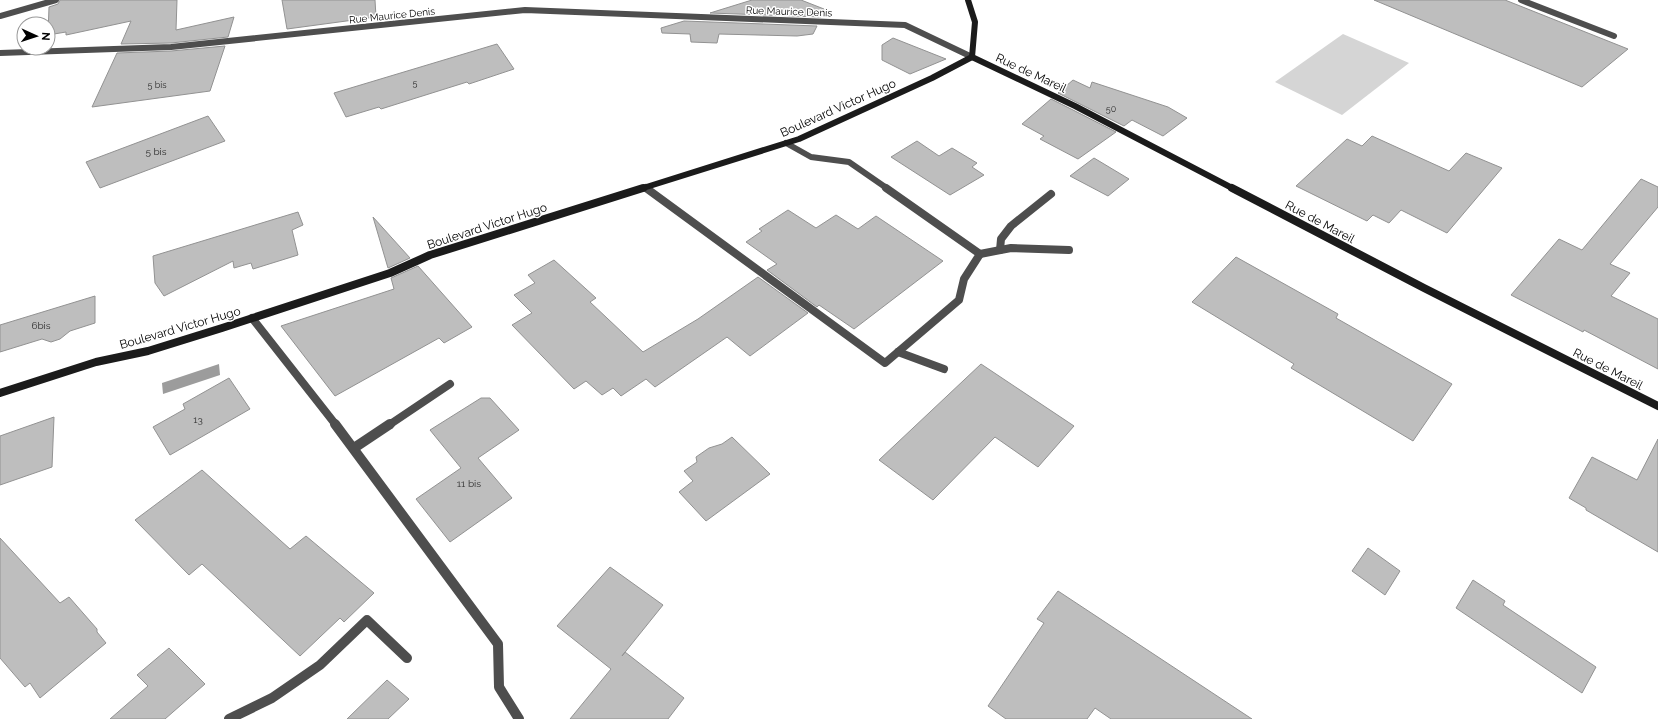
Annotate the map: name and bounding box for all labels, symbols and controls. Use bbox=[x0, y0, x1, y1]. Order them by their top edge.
street label: Rue Maurice Denis bbox=[746, 4, 832, 19]
street label: Rue Maurice Denis bbox=[349, 5, 436, 25]
north arrow bbox=[16, 16, 56, 56]
text: N bbox=[39, 32, 52, 41]
street label: Rue de Mareil bbox=[993, 50, 1069, 96]
street label: Boulevard Victor Hugo bbox=[778, 76, 898, 140]
house number: 5 bbox=[413, 78, 418, 88]
house number: 5 bis bbox=[147, 80, 167, 90]
house number: 50 bbox=[1106, 104, 1117, 114]
house number: 5 bis bbox=[145, 146, 167, 157]
street label: Rue de Mareil bbox=[1283, 198, 1358, 246]
street label: Boulevard Victor Hugo bbox=[425, 200, 549, 252]
street label: Boulevard Victor Hugo bbox=[118, 304, 242, 352]
house number: 6bis bbox=[31, 320, 51, 331]
street label: Rue de Mareil bbox=[1571, 345, 1646, 393]
house number: 13 bbox=[193, 414, 203, 425]
house number: 11 bis bbox=[457, 478, 481, 489]

